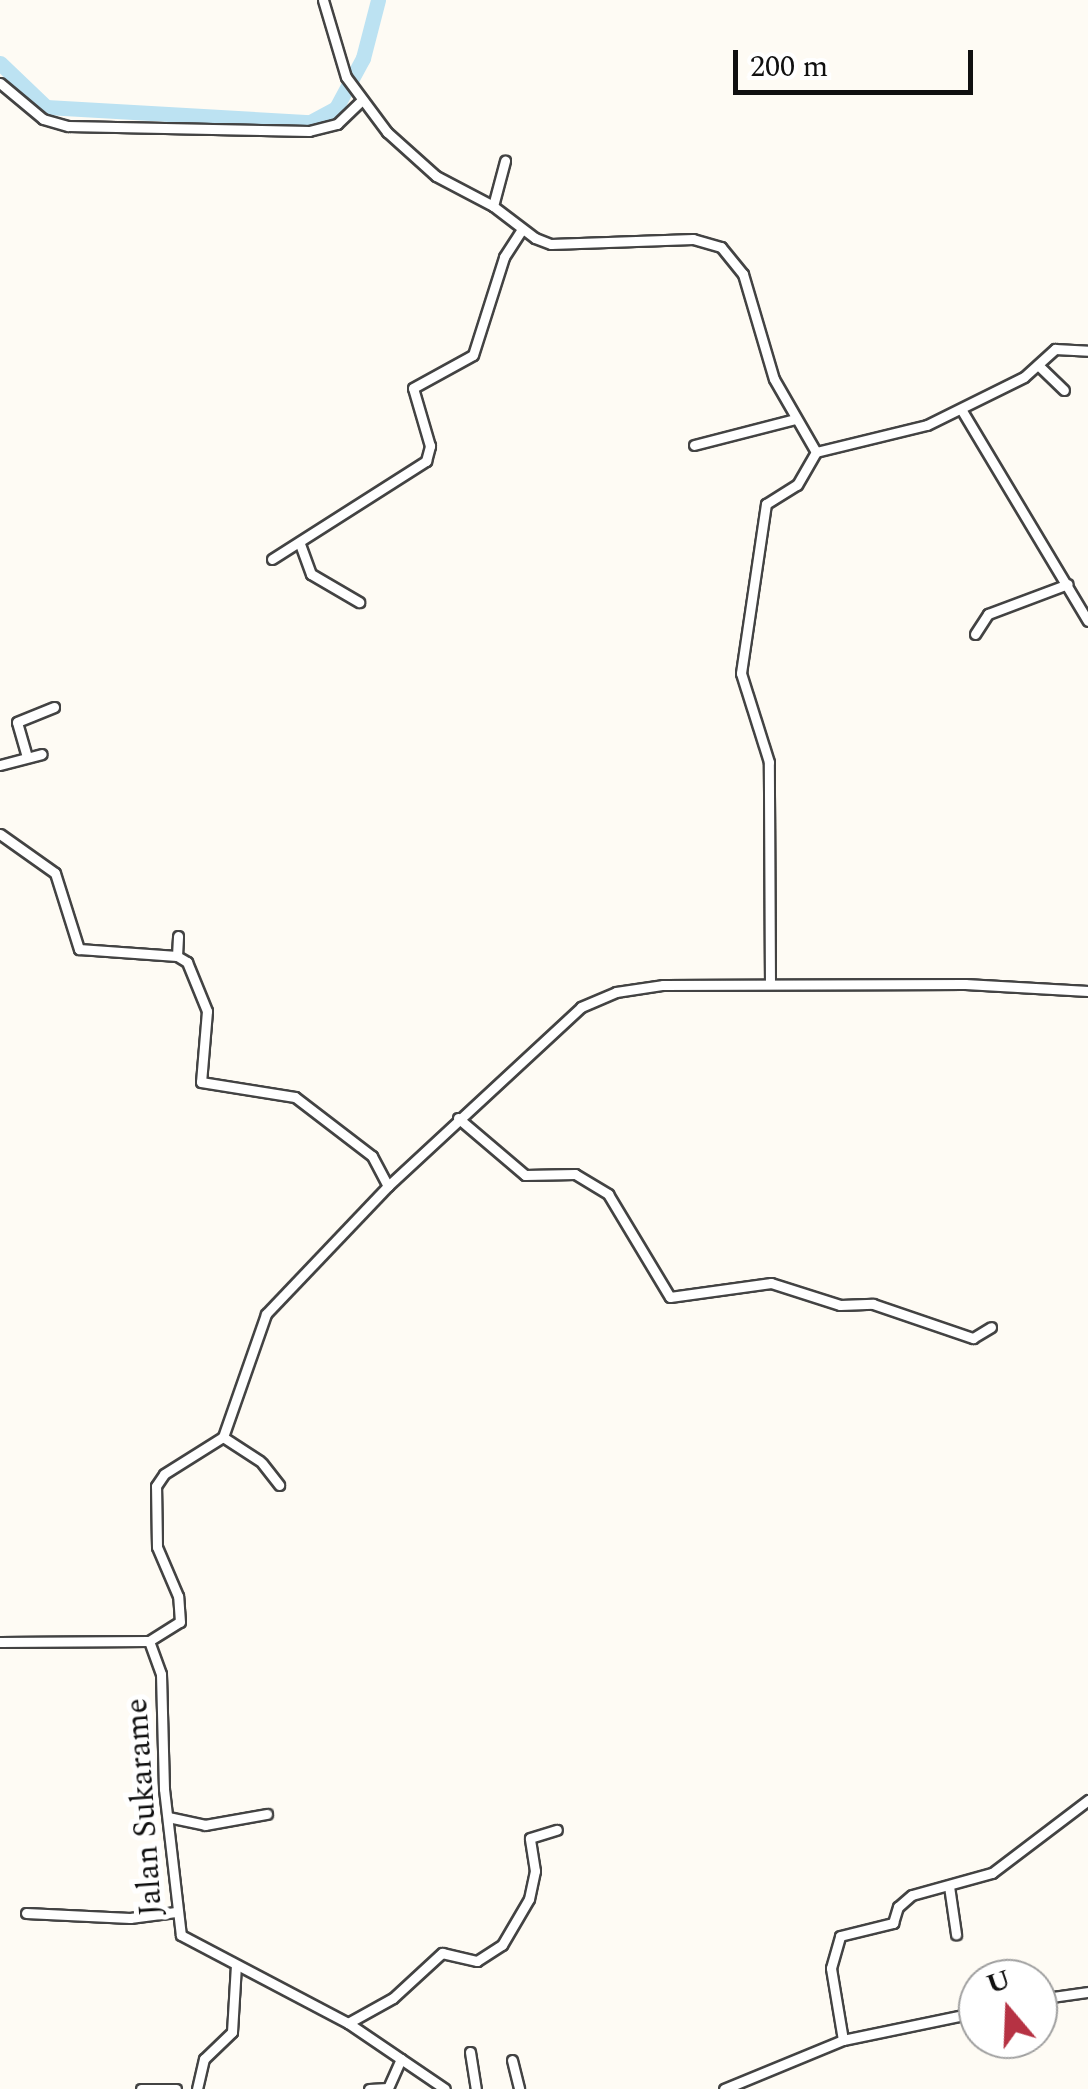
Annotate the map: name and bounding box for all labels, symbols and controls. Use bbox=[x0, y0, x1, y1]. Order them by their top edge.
scale bar bbox=[738, 30, 978, 92]
text: 200 m bbox=[750, 44, 828, 90]
street label: Jalan Sukarame bbox=[118, 1697, 172, 1917]
text: U bbox=[981, 1958, 1017, 2006]
north arrow bbox=[958, 1959, 1058, 2059]

